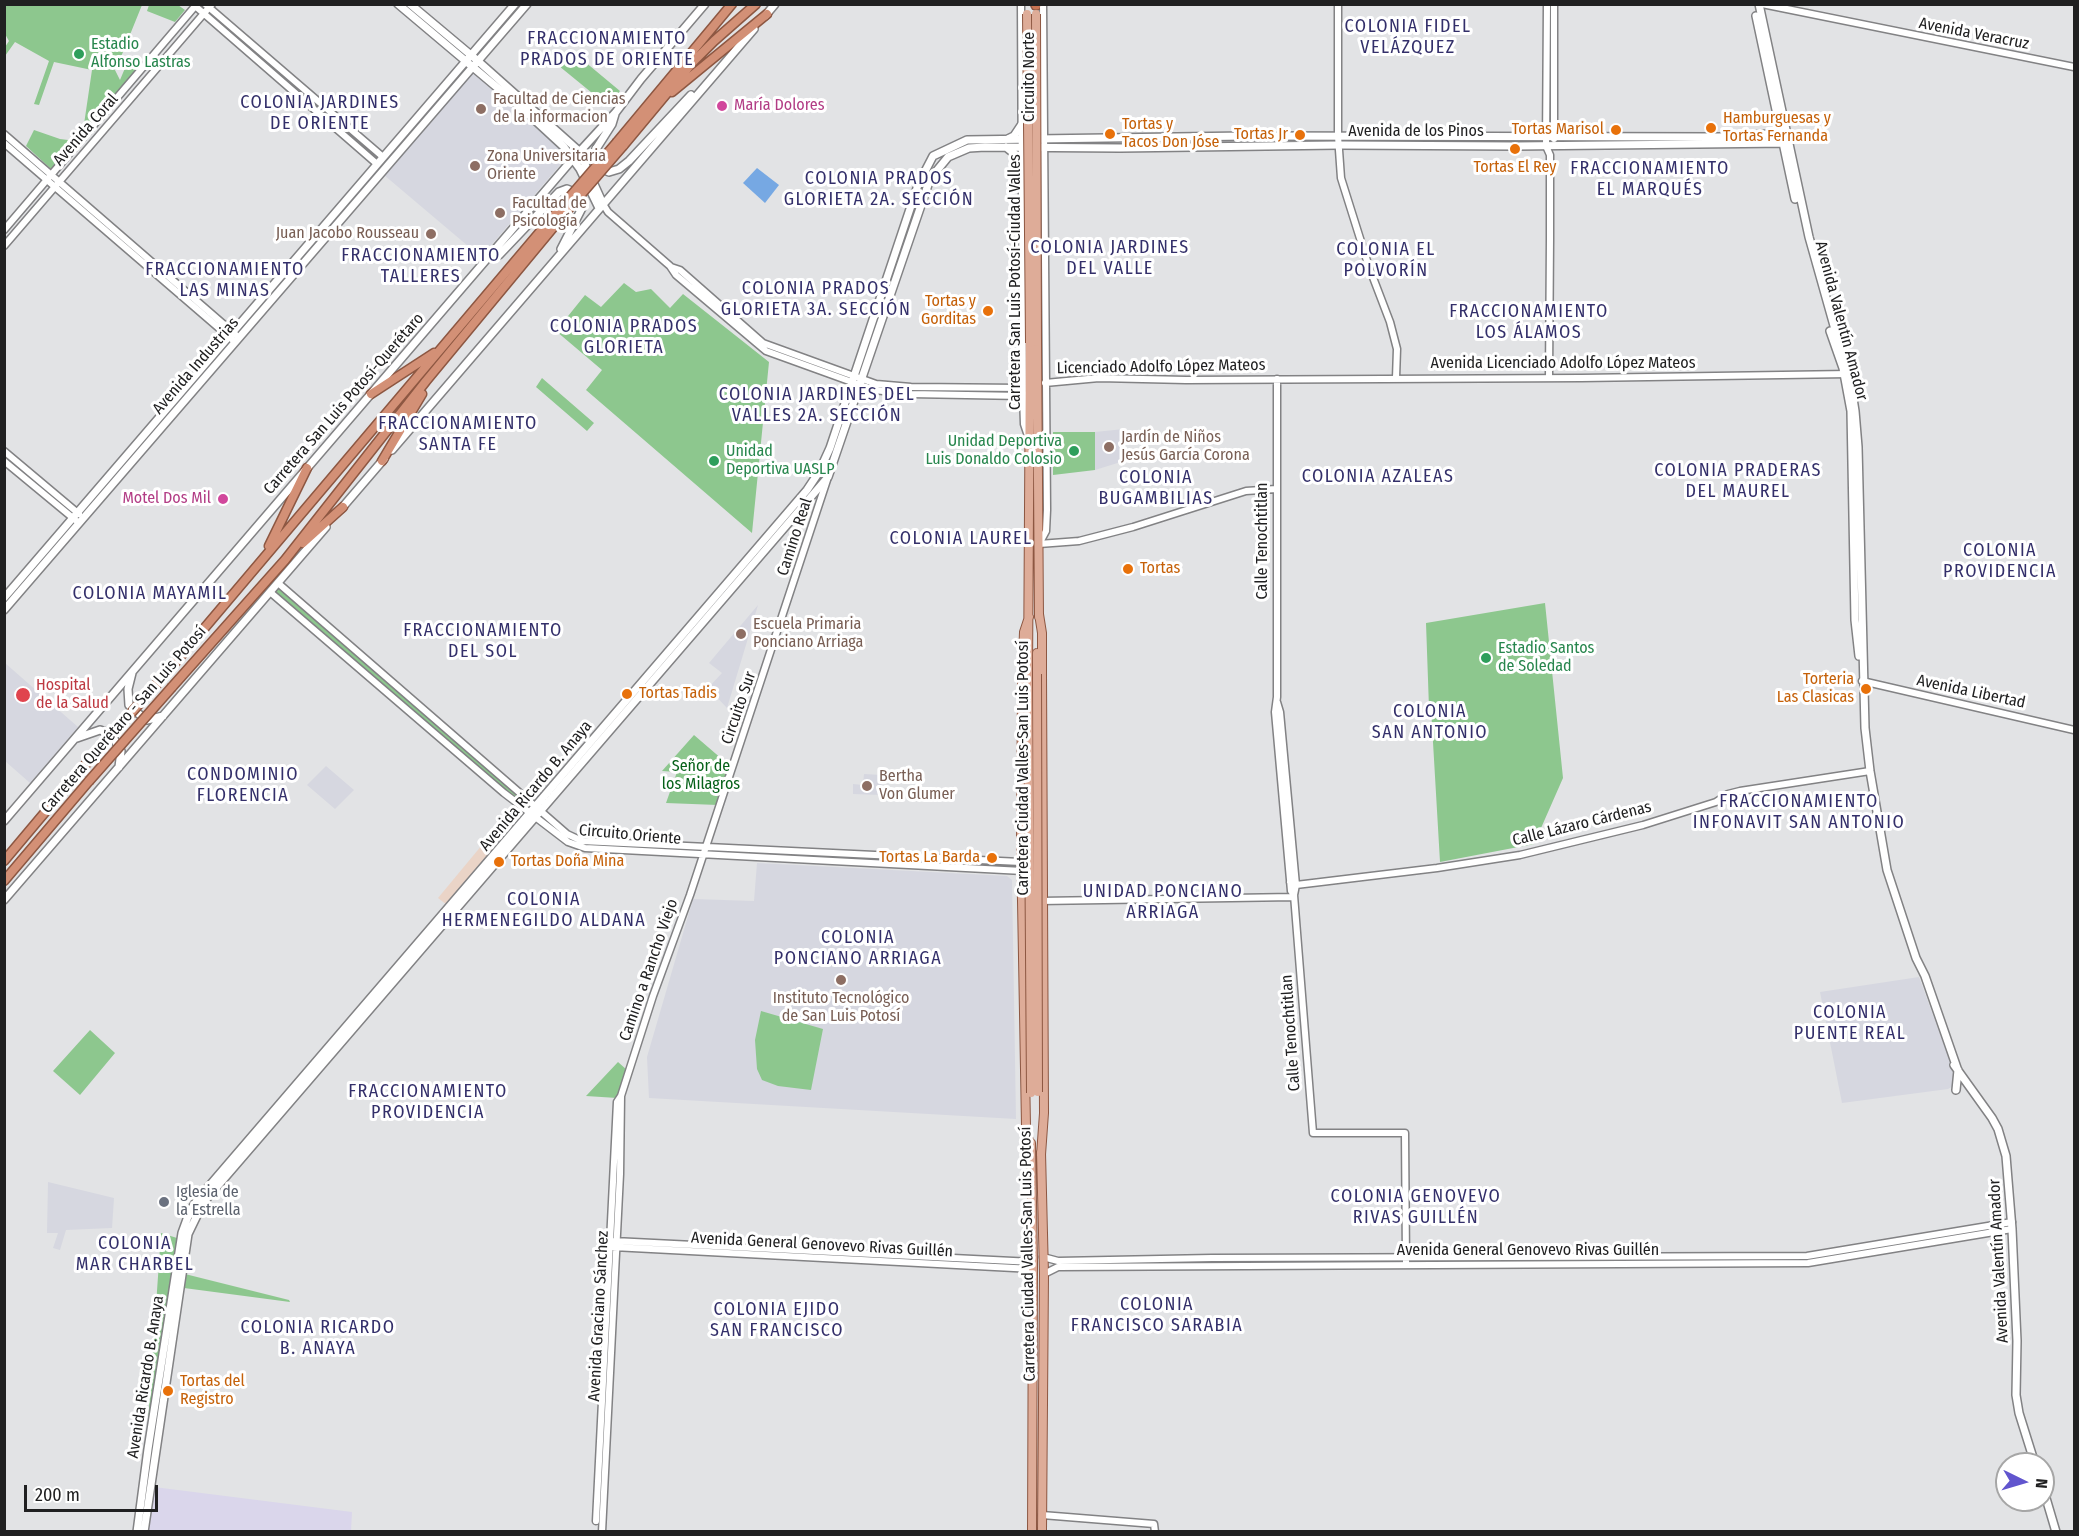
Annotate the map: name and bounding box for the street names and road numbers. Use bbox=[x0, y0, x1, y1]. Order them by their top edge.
street label: Avenida Veracruz bbox=[1917, 14, 2031, 54]
street label: Circuito Norte bbox=[1020, 32, 1040, 122]
street label: Avenida Coral bbox=[49, 90, 123, 170]
street label: Avenida de los Pinos bbox=[1348, 122, 1484, 142]
street label: Carretera San Luis Potosí-Ciudad Valles bbox=[1006, 154, 1026, 410]
street label: Avenida Valentín Amador bbox=[1810, 239, 1872, 403]
street label: Carretera San Luis Potosí-Querétaro bbox=[260, 309, 428, 499]
street label: Avenida Industrias bbox=[149, 314, 243, 418]
street label: Avenida Licenciado Adolfo López Mateos bbox=[1431, 354, 1695, 374]
street label: Licenciado Adolfo López Mateos bbox=[1056, 356, 1266, 378]
street label: Calle Tenochtitlan bbox=[1253, 483, 1273, 599]
street label: Camino Real bbox=[773, 496, 817, 578]
street label: Carretera Querétaro - San Luis Potosí bbox=[37, 622, 211, 818]
street label: Carretera Ciudad Valles-San Luis Potosí bbox=[1014, 640, 1034, 896]
street label: Circuito Sur bbox=[718, 669, 760, 747]
street label: Avenida Libertad bbox=[1915, 671, 2027, 713]
street label: Avenida Ricardo B. Anaya bbox=[476, 717, 596, 855]
street label: Calle Lázaro Cárdenas bbox=[1511, 797, 1653, 851]
street label: Circuito Oriente bbox=[578, 821, 682, 849]
street label: Camino a Rancho Viejo bbox=[616, 896, 682, 1044]
street label: Calle Tenochtitlan bbox=[1277, 974, 1305, 1092]
street label: Carretera Ciudad Valles-San Luis Potosí bbox=[1016, 1126, 1040, 1382]
street label: Avenida Valentín Amador bbox=[1985, 1178, 2013, 1344]
street label: Avenida General Genovevo Rivas Guillén bbox=[690, 1229, 954, 1261]
street label: Avenida Graciano Sánchez bbox=[585, 1230, 613, 1402]
street label: Avenida General Genovevo Rivas Guillén bbox=[1397, 1241, 1659, 1261]
street label: Avenida Ricardo B. Anaya bbox=[124, 1294, 168, 1460]

